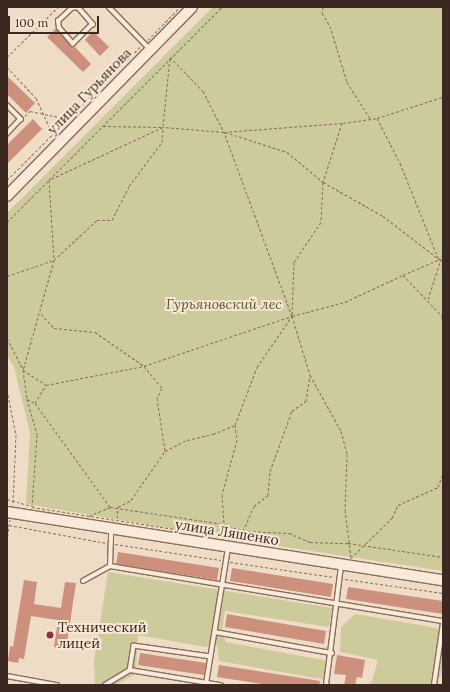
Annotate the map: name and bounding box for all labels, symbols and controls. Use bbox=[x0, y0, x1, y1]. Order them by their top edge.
scale bar bbox=[10, 8, 101, 34]
text: 100 m bbox=[15, 15, 48, 30]
street label: улица Гурьянова bbox=[44, 44, 134, 138]
park label: Гурьяновский лес bbox=[166, 296, 282, 312]
street label: улица Ляшенко bbox=[174, 515, 280, 549]
place label: Технический лицей bbox=[58, 619, 147, 652]
marker: Технический лицей bbox=[45, 630, 55, 640]

